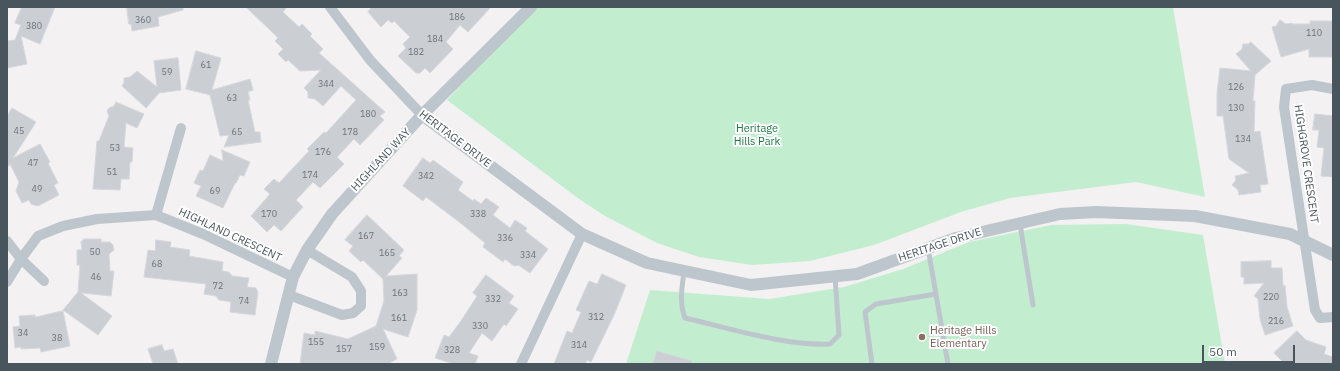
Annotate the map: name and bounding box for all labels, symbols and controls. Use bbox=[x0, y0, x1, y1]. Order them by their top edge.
house number: 186 bbox=[449, 12, 465, 22]
house number: 360 bbox=[135, 15, 151, 25]
house number: 380 bbox=[26, 21, 42, 31]
house number: 110 bbox=[1306, 28, 1322, 38]
house number: 184 bbox=[427, 34, 443, 44]
house number: 182 bbox=[408, 47, 424, 57]
house number: 61 bbox=[201, 60, 211, 70]
house number: 59 bbox=[162, 67, 172, 77]
house number: 344 bbox=[318, 79, 334, 89]
house number: 126 bbox=[1228, 82, 1244, 92]
house number: 63 bbox=[227, 93, 237, 103]
house number: 130 bbox=[1228, 103, 1244, 113]
street label: HIGHGROVE CRESCENT bbox=[1291, 104, 1321, 224]
street label: HERITAGE DRIVE bbox=[416, 108, 494, 170]
house number: 180 bbox=[360, 109, 376, 119]
park label: Heritage Hills Park bbox=[734, 122, 780, 148]
house number: 45 bbox=[14, 126, 24, 136]
street label: HIGHLAND WAY bbox=[349, 126, 413, 194]
house number: 65 bbox=[232, 127, 242, 137]
house number: 178 bbox=[342, 127, 358, 137]
house number: 134 bbox=[1235, 134, 1251, 144]
house number: 53 bbox=[110, 143, 120, 153]
house number: 176 bbox=[315, 147, 331, 157]
house number: 47 bbox=[28, 158, 38, 168]
house number: 51 bbox=[107, 167, 117, 177]
house number: 174 bbox=[302, 170, 318, 180]
house number: 342 bbox=[418, 171, 434, 181]
house number: 49 bbox=[32, 184, 42, 194]
house number: 69 bbox=[210, 186, 220, 196]
street label: HIGHLAND CRESCENT bbox=[176, 205, 284, 265]
house number: 170 bbox=[261, 209, 277, 219]
house number: 338 bbox=[470, 209, 486, 219]
street label: HERITAGE DRIVE bbox=[897, 225, 983, 265]
house number: 167 bbox=[358, 231, 374, 241]
house number: 336 bbox=[497, 233, 513, 243]
house number: 50 bbox=[90, 247, 100, 257]
house number: 165 bbox=[379, 248, 395, 258]
house number: 334 bbox=[520, 250, 536, 260]
house number: 68 bbox=[152, 259, 162, 269]
house number: 46 bbox=[91, 272, 101, 282]
house number: 72 bbox=[213, 281, 223, 291]
house number: 163 bbox=[392, 288, 408, 298]
house number: 220 bbox=[1263, 292, 1279, 302]
house number: 332 bbox=[485, 294, 501, 304]
house number: 74 bbox=[239, 296, 249, 306]
house number: 312 bbox=[588, 312, 604, 322]
house number: 161 bbox=[391, 313, 407, 323]
house number: 216 bbox=[1268, 316, 1284, 326]
house number: 330 bbox=[472, 321, 488, 331]
place label: Heritage Hills Elementary bbox=[930, 324, 997, 350]
house number: 34 bbox=[18, 328, 28, 338]
marker: Heritage Hills Elementary bbox=[917, 332, 927, 342]
house number: 38 bbox=[52, 333, 62, 343]
house number: 155 bbox=[308, 337, 324, 347]
scale bar bbox=[1204, 337, 1297, 363]
house number: 314 bbox=[571, 340, 587, 350]
house number: 159 bbox=[369, 342, 385, 352]
house number: 157 bbox=[336, 344, 352, 354]
text: 50 m bbox=[1209, 344, 1237, 359]
house number: 328 bbox=[444, 345, 460, 355]

